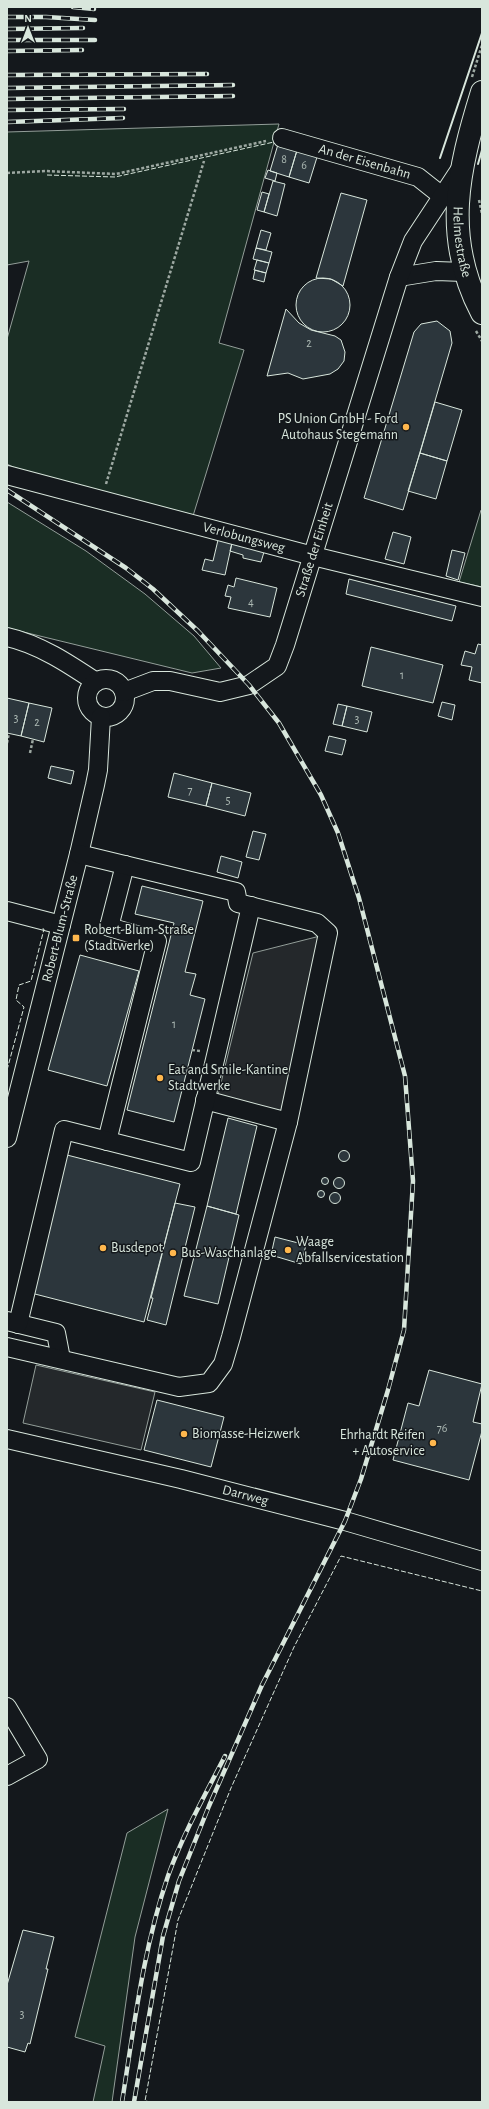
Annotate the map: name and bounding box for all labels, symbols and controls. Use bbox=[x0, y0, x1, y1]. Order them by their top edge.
north arrow bbox=[8, 8, 48, 48]
text: N bbox=[24, 13, 32, 24]
street label: An der Eisenbahn bbox=[317, 142, 412, 182]
house number: 8 bbox=[281, 153, 287, 165]
house number: 6 bbox=[301, 159, 307, 171]
street label: Helmestraße bbox=[451, 206, 474, 279]
house number: 2 bbox=[306, 337, 312, 349]
place label: PS Union GmbH - Ford Autohaus Stegemann bbox=[278, 412, 398, 442]
marker: PS Union GmbH - Ford Autohaus Stegemann bbox=[401, 422, 411, 432]
street label: Straße der Einheit bbox=[293, 500, 336, 599]
street label: Verlobungsweg bbox=[201, 520, 287, 555]
house number: 4 bbox=[248, 596, 254, 608]
house number: 1 bbox=[400, 669, 404, 681]
house number: 3 bbox=[14, 712, 19, 724]
house number: 3 bbox=[355, 713, 360, 725]
house number: 2 bbox=[34, 716, 40, 728]
house number: 7 bbox=[187, 784, 193, 796]
house number: 5 bbox=[225, 794, 231, 806]
street label: Robert-Blum-Straße bbox=[40, 873, 80, 984]
place label: Robert-Blum-Straße (Stadtwerke) bbox=[84, 923, 194, 953]
marker: Robert-Blum-Straße (Stadtwerke) bbox=[71, 933, 81, 943]
house number: 1 bbox=[172, 1018, 176, 1030]
place label: Eat and Smile-Kantine Stadtwerke bbox=[168, 1063, 288, 1093]
marker: Eat and Smile-Kantine Stadtwerke bbox=[155, 1073, 165, 1083]
place label: Waage Abfallservicestation bbox=[296, 1235, 404, 1265]
place label: Busdepot bbox=[111, 1241, 164, 1255]
marker: Busdepot bbox=[98, 1243, 108, 1253]
marker: Waage Abfallservicestation bbox=[283, 1245, 293, 1255]
place label: Bus-Waschanlage bbox=[181, 1246, 277, 1260]
marker: Bus-Waschanlage bbox=[168, 1248, 178, 1258]
house number: 76 bbox=[437, 1422, 448, 1434]
place label: Biomasse-Heizwerk bbox=[192, 1427, 300, 1441]
place label: Ehrhardt Reifen + Autoservice bbox=[340, 1428, 425, 1458]
marker: Biomasse-Heizwerk bbox=[179, 1429, 189, 1439]
marker: Ehrhardt Reifen + Autoservice bbox=[428, 1438, 438, 1448]
street label: Darrweg bbox=[221, 1483, 270, 1508]
house number: 3 bbox=[20, 2008, 25, 2020]

